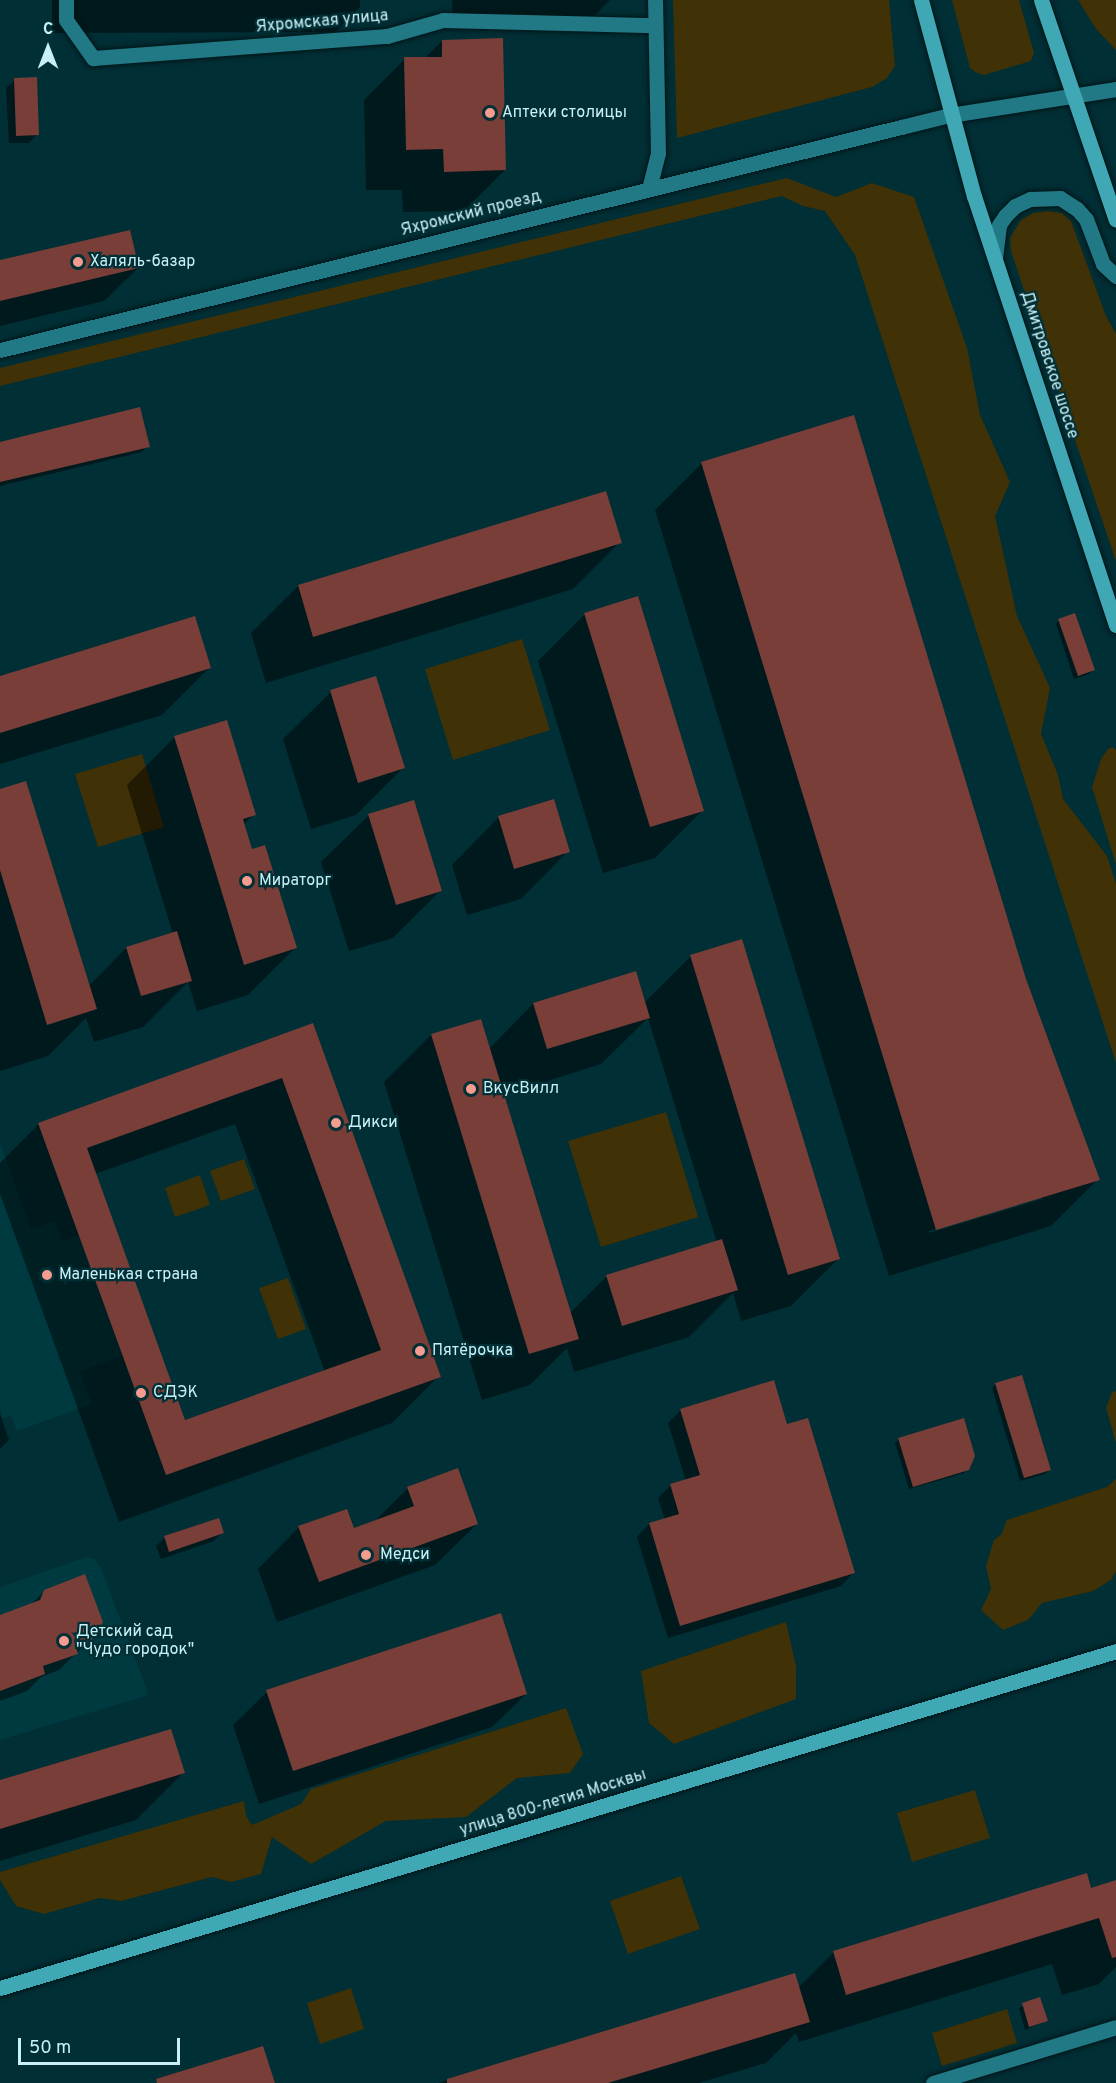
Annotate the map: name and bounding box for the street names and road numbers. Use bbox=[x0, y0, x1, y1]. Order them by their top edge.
street label: Яхромская улица bbox=[255, 7, 389, 37]
street label: Яхромский проезд bbox=[399, 187, 543, 241]
street label: Дмитровское шоссе bbox=[1016, 289, 1082, 441]
street label: улица 800-летия Москвы bbox=[457, 1765, 649, 1841]

